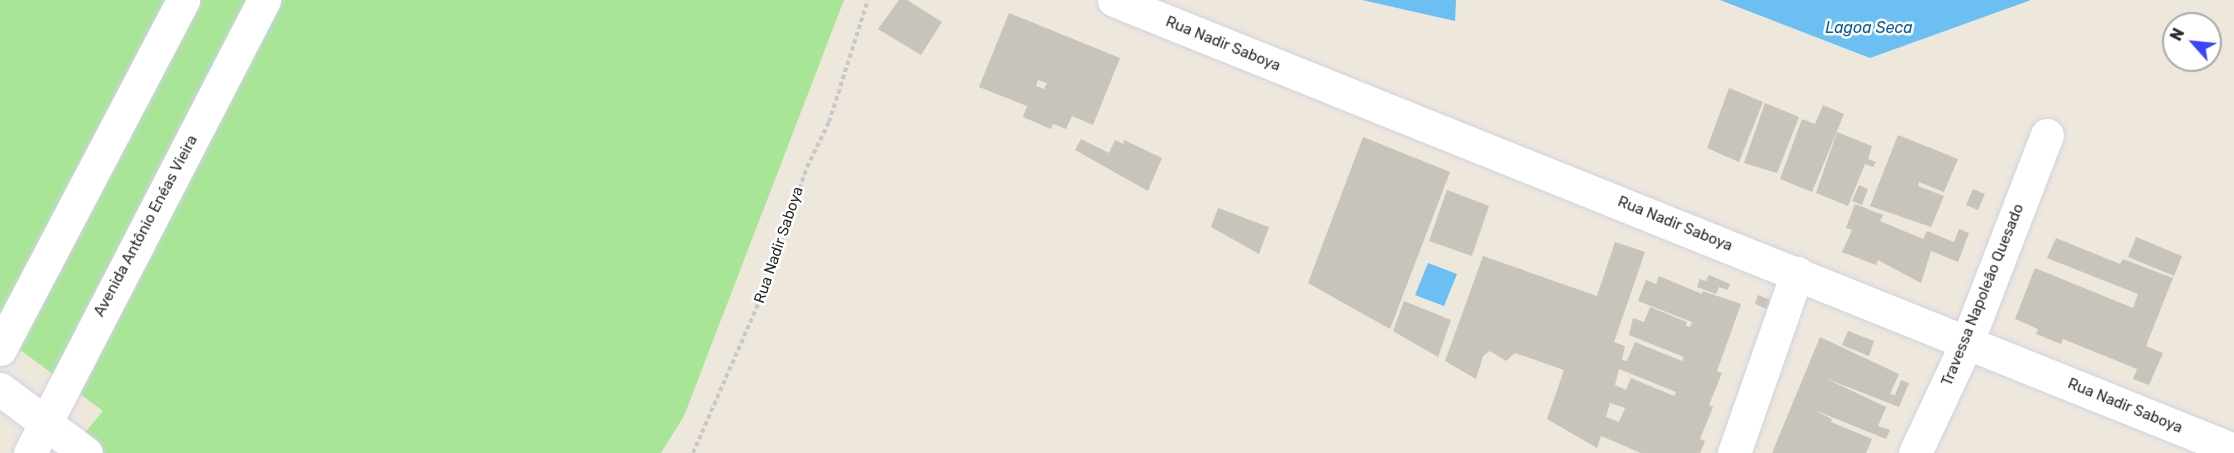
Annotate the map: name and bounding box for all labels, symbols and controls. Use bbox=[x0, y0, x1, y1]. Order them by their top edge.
north arrow bbox=[2162, 12, 2222, 72]
street label: Rua Nadir Saboya bbox=[1163, 13, 1283, 75]
water label: Lagoa Seca bbox=[1825, 18, 1913, 38]
text: N bbox=[2166, 25, 2188, 44]
street label: Avenida Antônio Enéas Vieira bbox=[90, 132, 202, 320]
street label: Rua Nadir Saboya bbox=[751, 184, 807, 306]
street label: Rua Nadir Saboya bbox=[1615, 193, 1735, 255]
street label: Travessa Napoleão Quesado bbox=[1938, 201, 2028, 389]
street label: Rua Nadir Saboya bbox=[2065, 375, 2185, 437]

